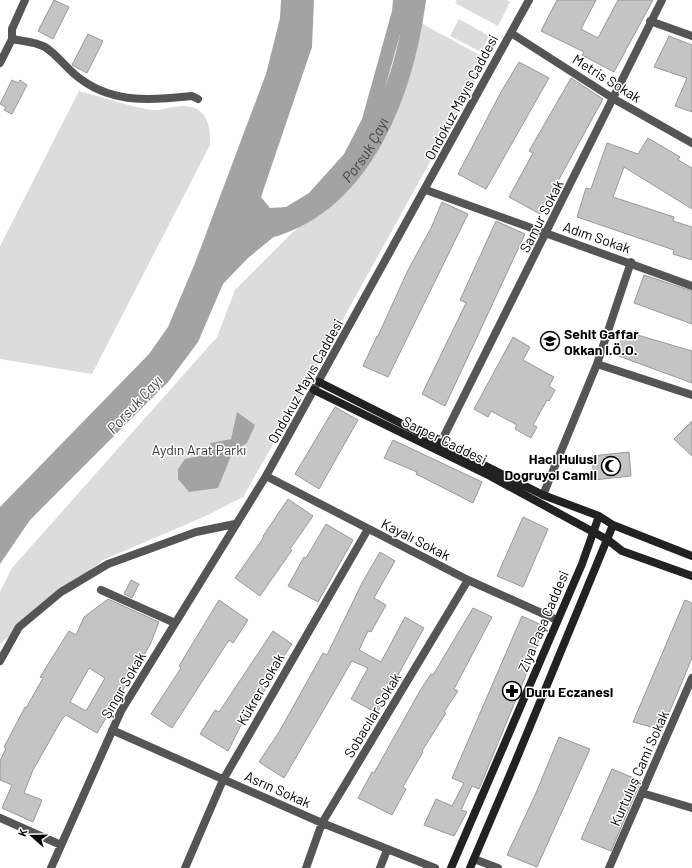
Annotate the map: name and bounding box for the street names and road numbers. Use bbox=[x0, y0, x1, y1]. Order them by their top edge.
street label: Ondokuz Mayıs Caddesi bbox=[421, 31, 501, 163]
street label: Metris Sokak bbox=[570, 50, 644, 106]
street label: Samur Sokak bbox=[515, 177, 567, 255]
street label: Adım Sokak bbox=[561, 218, 633, 256]
street label: Ondokuz Mayıs Caddesi bbox=[264, 316, 346, 446]
street label: Sarper Caddesi bbox=[400, 412, 490, 468]
street label: Kayalı Sokak bbox=[379, 514, 453, 564]
street label: Ziya Paşa Caddesi bbox=[514, 568, 572, 674]
street label: Şıngır Sokak bbox=[97, 649, 149, 721]
street label: Kükrer Sokak bbox=[233, 650, 287, 728]
street label: Sobacılar Sokak bbox=[340, 669, 404, 761]
street label: Kurtuluş Cami Sokak bbox=[606, 708, 672, 828]
street label: Asrın Sokak bbox=[242, 767, 314, 811]

